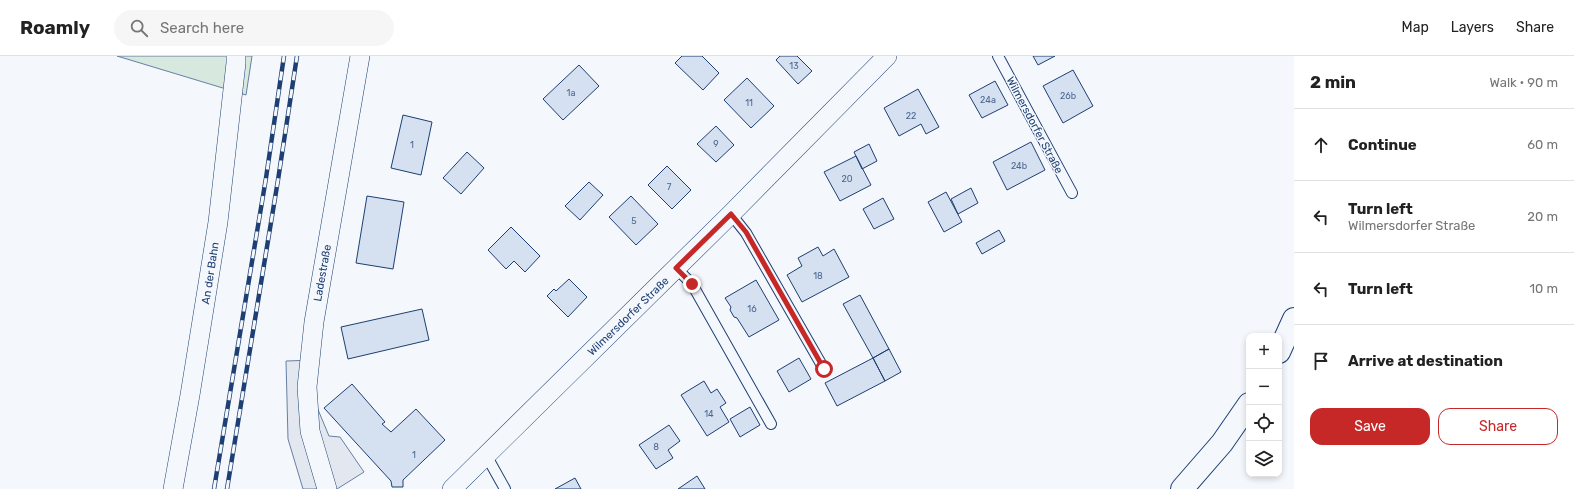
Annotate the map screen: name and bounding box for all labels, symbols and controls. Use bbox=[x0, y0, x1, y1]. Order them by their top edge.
search box bbox=[114, 10, 394, 46]
text: Roamly bbox=[20, 16, 90, 39]
icon: search bbox=[128, 17, 150, 39]
text: Search here bbox=[160, 19, 244, 37]
text: Map bbox=[1402, 19, 1429, 36]
text: Layers bbox=[1451, 19, 1494, 36]
text: Share bbox=[1516, 19, 1554, 36]
house number: 13 bbox=[789, 61, 799, 71]
text: 2 min bbox=[1310, 72, 1356, 92]
street label: Wilmersdorfer Straße bbox=[1004, 75, 1066, 176]
text: Walk · 90 m bbox=[1490, 75, 1558, 90]
house number: 1a bbox=[567, 88, 575, 98]
house number: 26b bbox=[1060, 91, 1076, 101]
house number: 24a bbox=[980, 95, 996, 105]
house number: 11 bbox=[745, 98, 753, 108]
house number: 22 bbox=[906, 111, 916, 121]
icon: ahead bbox=[1310, 134, 1332, 156]
text: Continue bbox=[1348, 136, 1417, 154]
text: 60 m bbox=[1527, 137, 1558, 152]
house number: 9 bbox=[713, 139, 719, 149]
house number: 1 bbox=[410, 140, 414, 150]
house number: 24b bbox=[1011, 161, 1027, 171]
house number: 20 bbox=[842, 174, 853, 184]
house number: 7 bbox=[667, 182, 672, 192]
text: Turn left bbox=[1348, 200, 1413, 218]
icon: left bbox=[1310, 206, 1332, 228]
text: 20 m bbox=[1527, 209, 1558, 224]
house number: 5 bbox=[631, 216, 637, 226]
text: Wilmersdorfer Straße bbox=[1348, 218, 1475, 233]
street label: An der Bahn bbox=[199, 241, 222, 305]
street label: Ladestraße bbox=[311, 244, 334, 303]
house number: 18 bbox=[813, 271, 823, 281]
street label: Wilmersdorfer Straße bbox=[585, 274, 672, 358]
route end bbox=[683, 275, 701, 293]
icon: left bbox=[1310, 278, 1332, 300]
text: Turn left bbox=[1348, 280, 1413, 298]
text: 10 m bbox=[1529, 281, 1558, 296]
house number: 16 bbox=[747, 304, 757, 314]
map controls bbox=[1246, 333, 1282, 477]
button: + bbox=[1246, 333, 1282, 369]
icon: arrive bbox=[1310, 350, 1332, 372]
text: Arrive at destination bbox=[1348, 352, 1503, 370]
route start bbox=[815, 360, 833, 378]
button: − bbox=[1246, 369, 1282, 405]
button: locate bbox=[1246, 405, 1282, 441]
button: Save bbox=[1310, 408, 1430, 445]
button: Share bbox=[1438, 408, 1558, 445]
house number: 14 bbox=[704, 409, 714, 419]
button: layers bbox=[1246, 441, 1282, 477]
house number: 8 bbox=[653, 442, 659, 452]
house number: 1 bbox=[412, 450, 416, 460]

